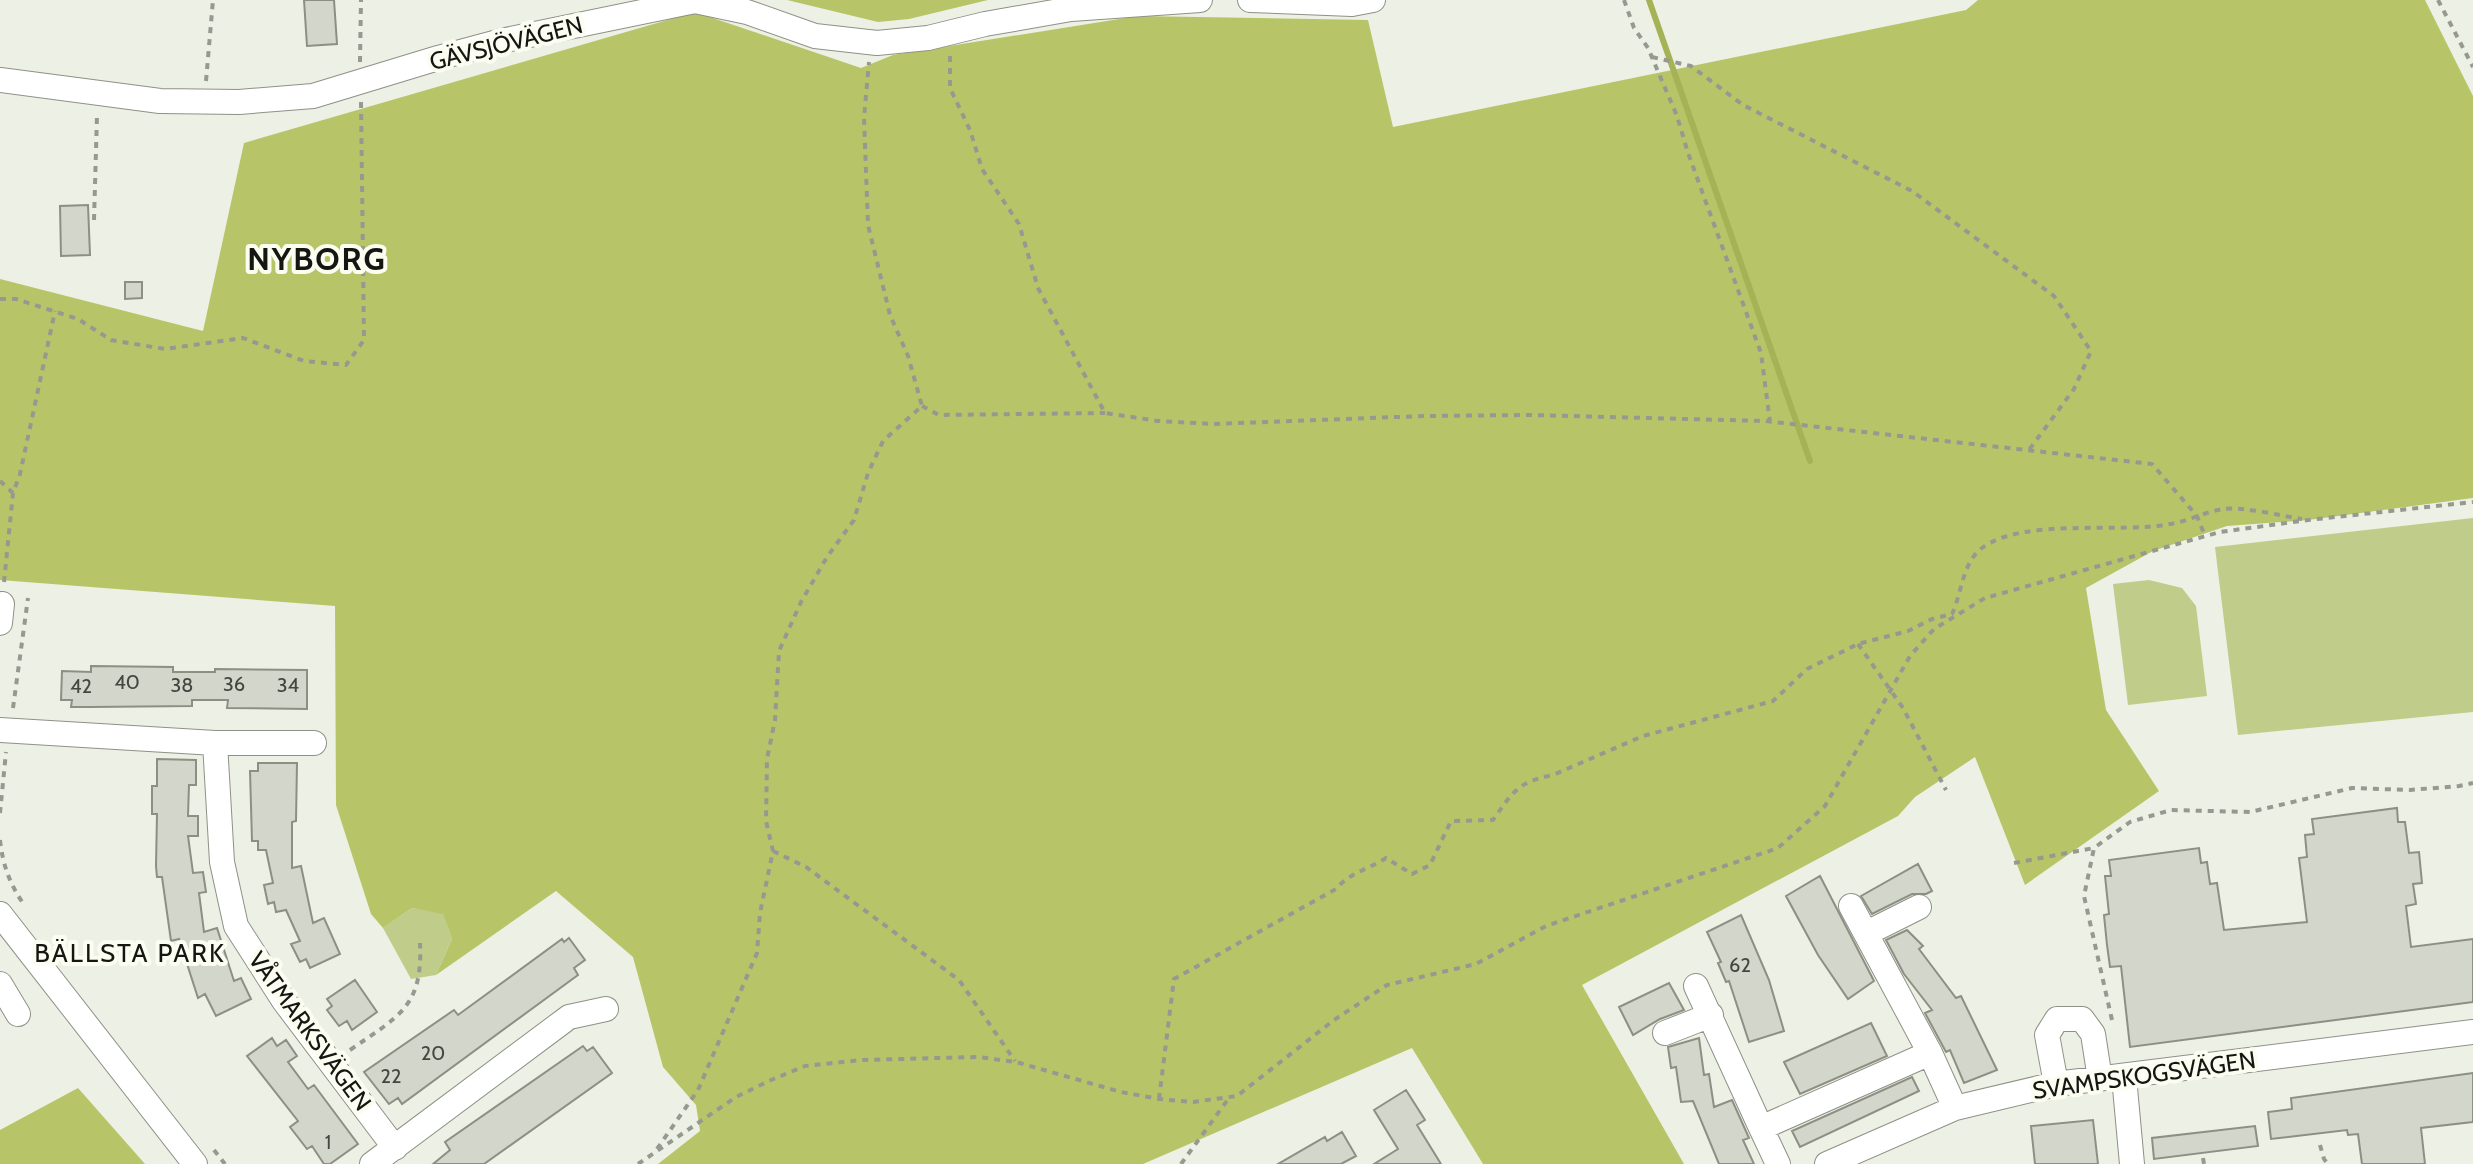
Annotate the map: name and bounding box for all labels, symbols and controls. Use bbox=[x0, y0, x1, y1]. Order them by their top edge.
street label: GÄVSJÖVÄGEN bbox=[426, 10, 586, 76]
district label: NYBORG bbox=[247, 239, 387, 278]
house number: 40 bbox=[114, 670, 140, 694]
house number: 36 bbox=[223, 672, 245, 696]
house number: 38 bbox=[171, 673, 193, 697]
house number: 34 bbox=[277, 673, 300, 697]
house number: 42 bbox=[70, 674, 92, 698]
district label: BÄLLSTA PARK bbox=[34, 937, 226, 969]
street label: VÅTMARKSVÄGEN bbox=[243, 946, 377, 1116]
house number: 62 bbox=[1729, 953, 1751, 977]
house number: 20 bbox=[421, 1041, 445, 1065]
street label: SVAMPSKOGSVÄGEN bbox=[2030, 1045, 2258, 1105]
house number: 22 bbox=[381, 1064, 401, 1088]
house number: 1 bbox=[325, 1130, 331, 1154]

